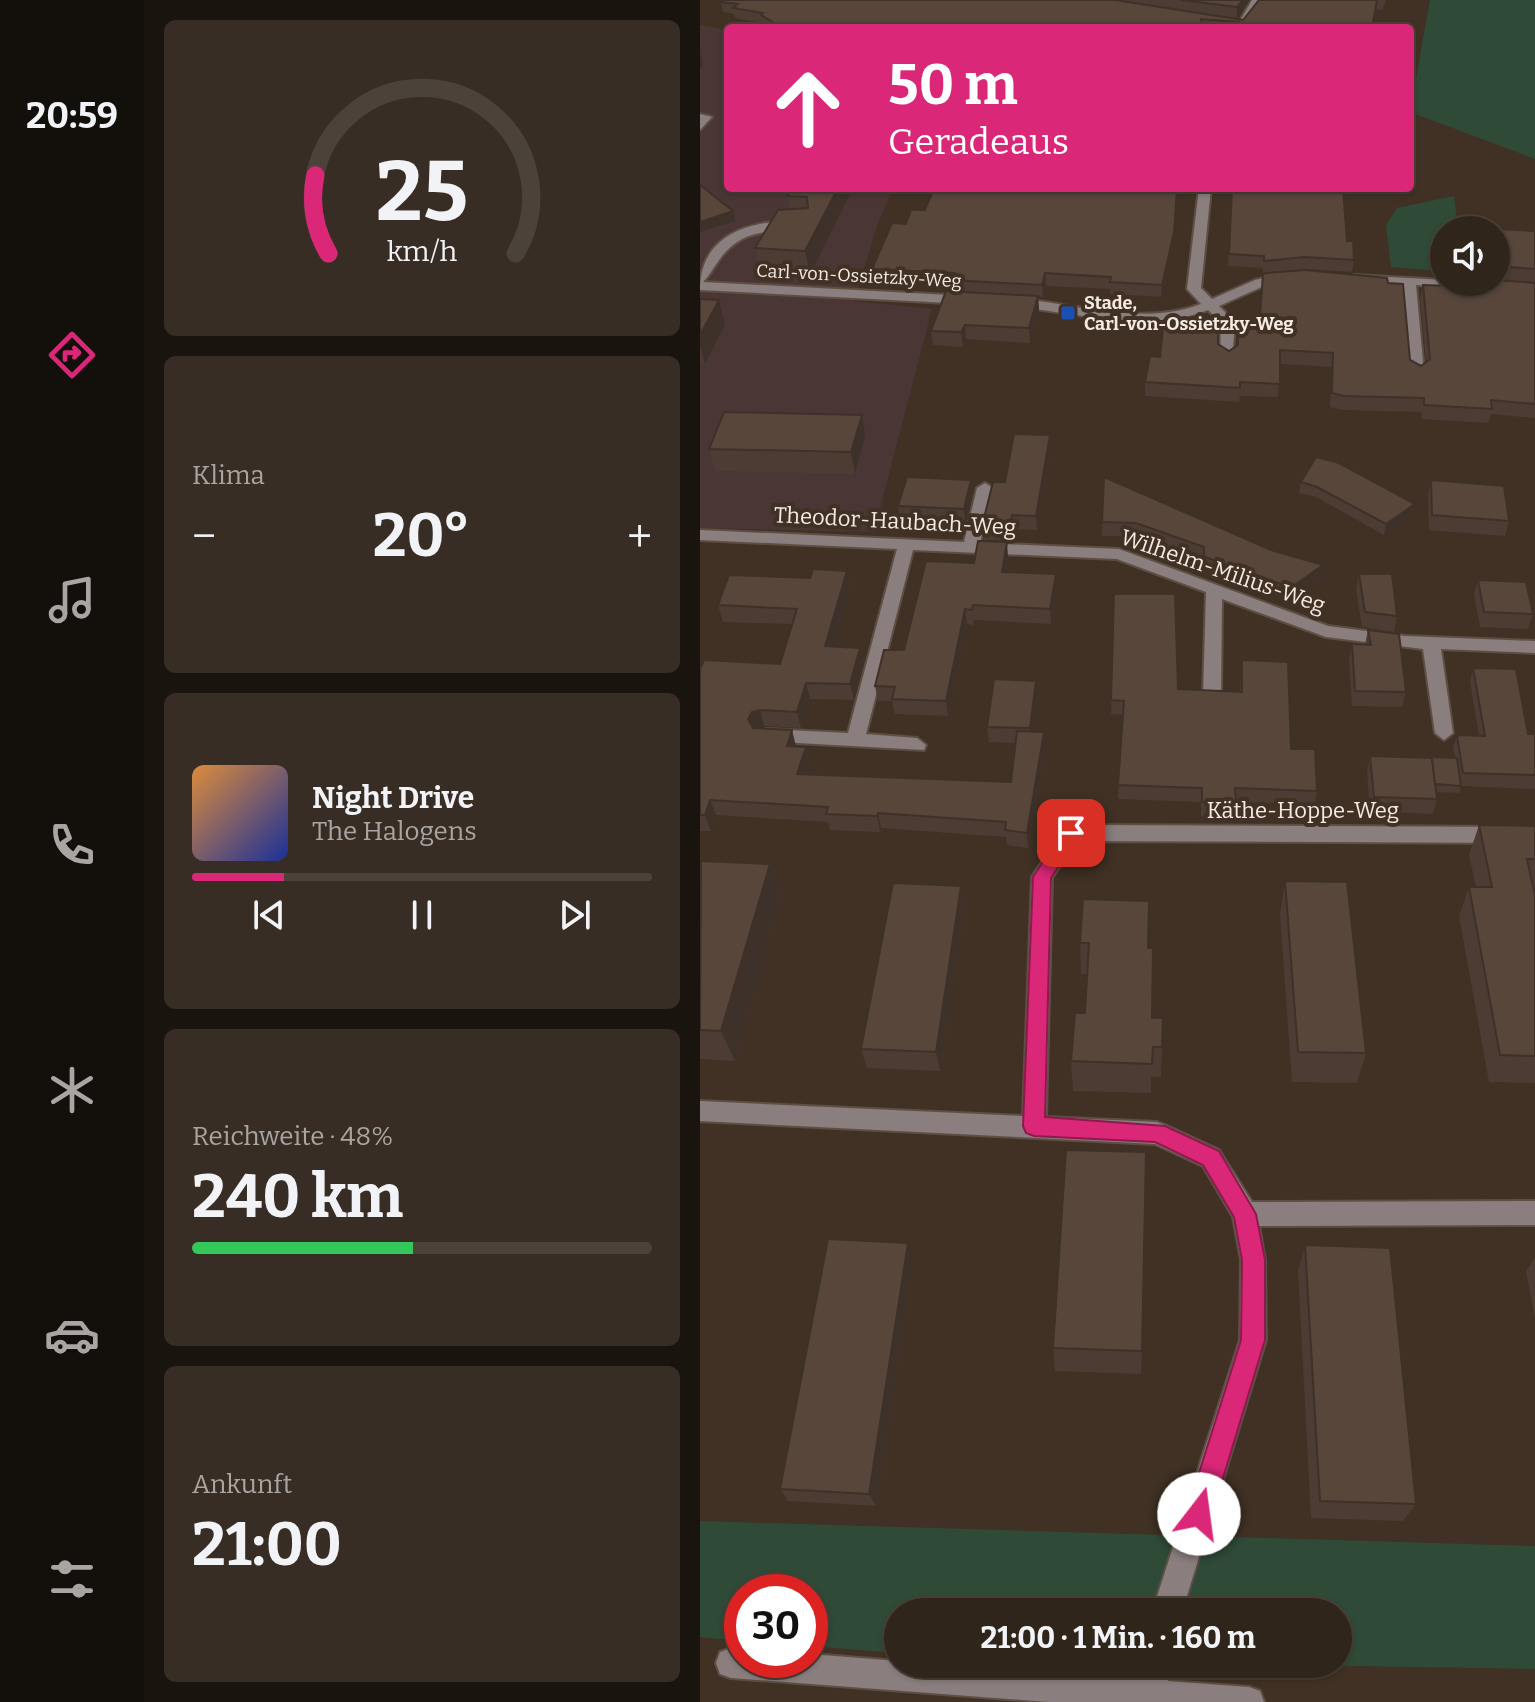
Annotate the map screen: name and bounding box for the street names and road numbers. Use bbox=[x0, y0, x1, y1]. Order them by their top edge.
street label: Carl-von-Ossietzky-Weg bbox=[756, 260, 962, 292]
street label: Theodor-Haubach-Weg bbox=[773, 501, 1017, 541]
street label: Wilhelm-Milius-Weg bbox=[1117, 523, 1329, 619]
street label: Käthe-Hoppe-Weg bbox=[1207, 797, 1399, 824]

